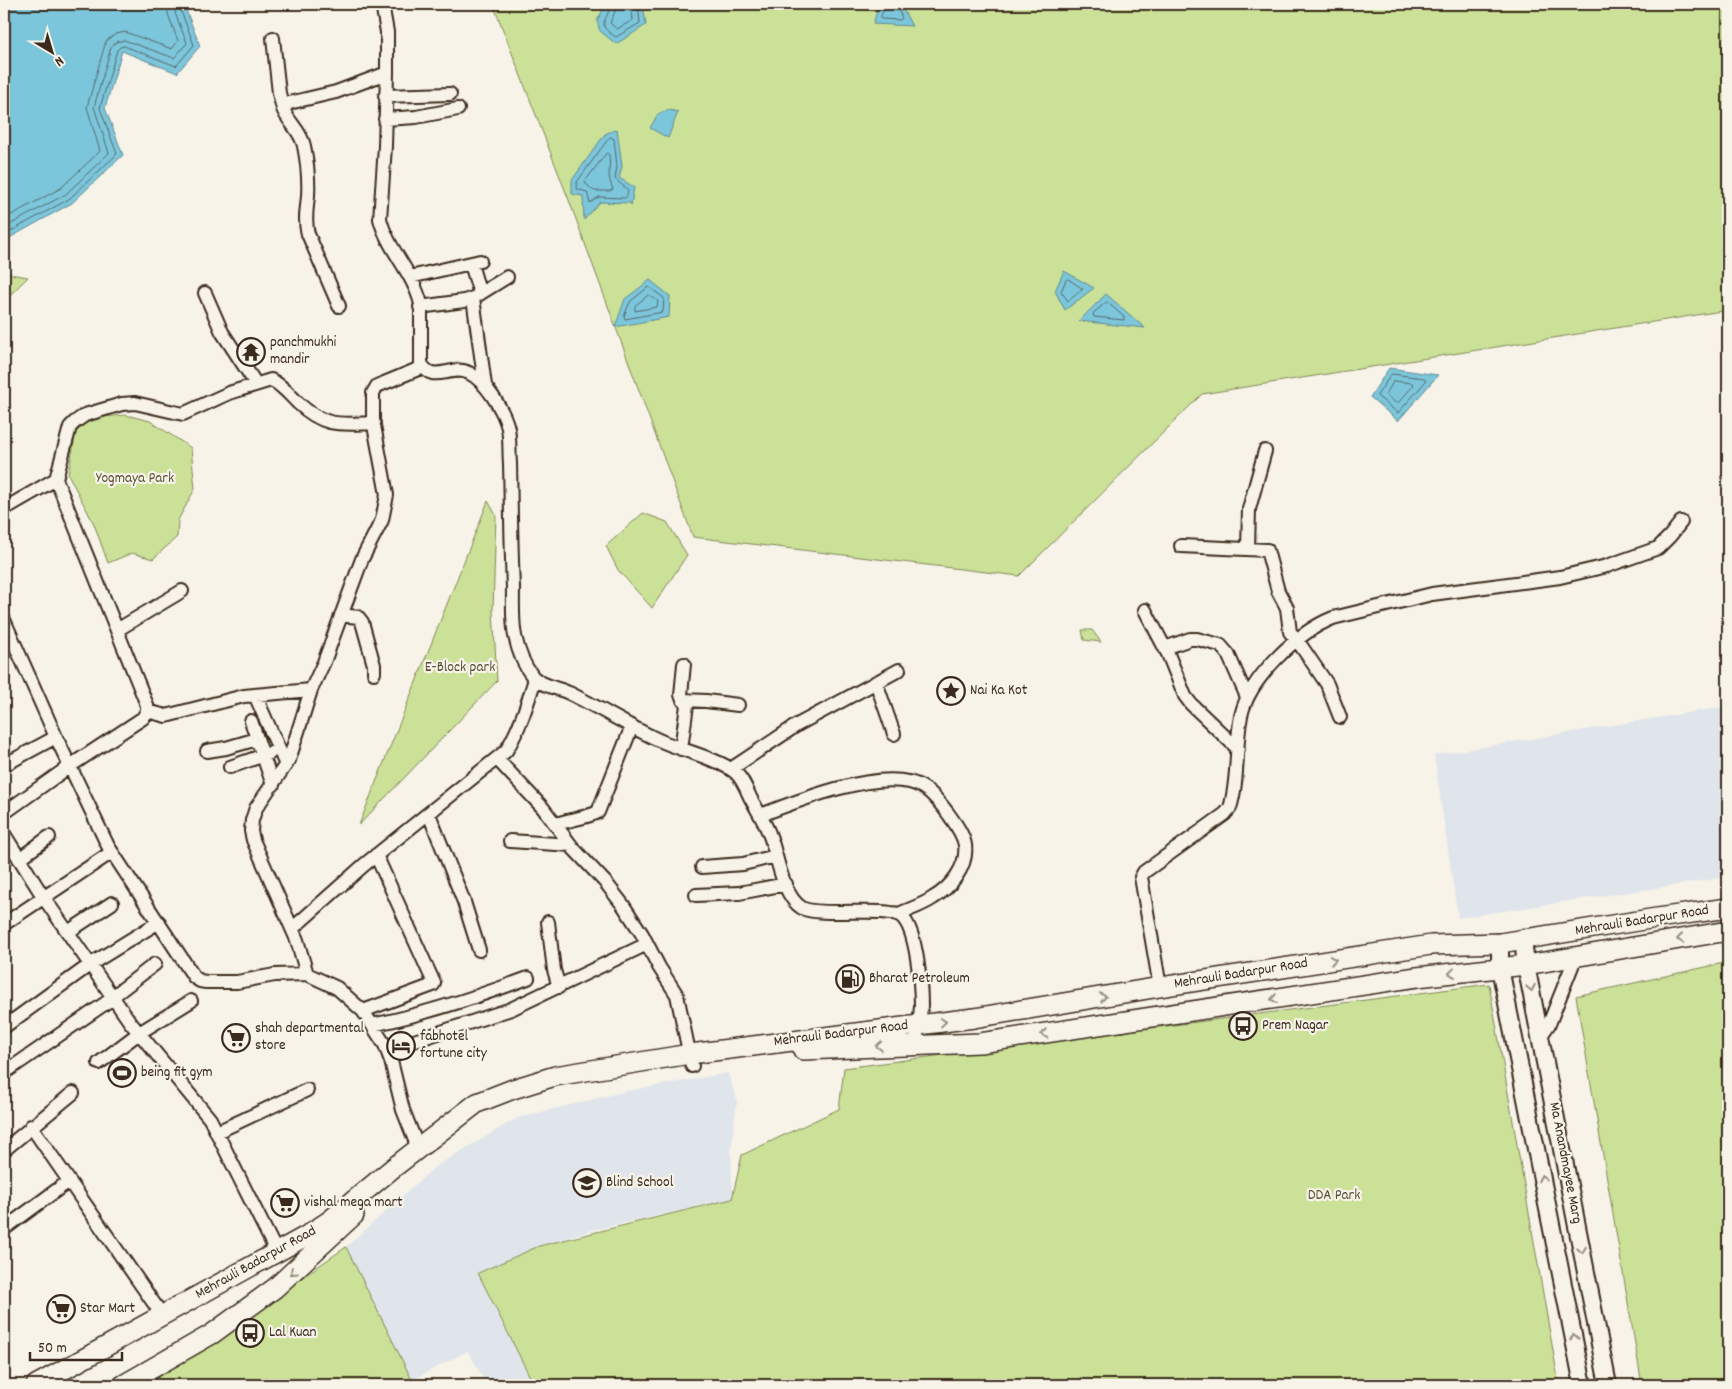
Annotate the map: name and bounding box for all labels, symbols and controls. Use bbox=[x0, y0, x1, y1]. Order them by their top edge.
north arrow bbox=[28, 28, 78, 78]
text: N bbox=[50, 51, 68, 71]
place label: panchmukhi mandir bbox=[270, 332, 337, 371]
temple icon: panchmukhi mandir bbox=[236, 337, 266, 367]
park label: Yogmaya Park bbox=[96, 468, 174, 490]
park label: E-Block park bbox=[425, 657, 495, 679]
place icon: Nai Ka Kot bbox=[936, 676, 966, 706]
place label: Nai Ka Kot bbox=[970, 680, 1028, 702]
street label: Mehrauli Badarpur Road bbox=[1573, 900, 1711, 942]
one-way arrow bbox=[1676, 933, 1684, 944]
street label: Mehrauli Badarpur Road bbox=[1172, 953, 1310, 995]
one-way arrow bbox=[1329, 956, 1337, 966]
fuel station icon: Bharat Petroleum bbox=[835, 964, 865, 994]
one-way arrow bbox=[1447, 967, 1455, 978]
place label: Bharat Petroleum bbox=[869, 968, 970, 990]
one-way arrow bbox=[1525, 983, 1535, 992]
one-way arrow bbox=[1099, 992, 1108, 1002]
one-way arrow bbox=[1269, 993, 1278, 1003]
bus stop icon: Prem Nagar bbox=[1228, 1011, 1258, 1041]
street label: Mehrauli Badarpur Road bbox=[773, 1015, 909, 1053]
place label: Prem Nagar bbox=[1262, 1015, 1329, 1037]
one-way arrow bbox=[939, 1017, 947, 1028]
place label: shah departmental store bbox=[255, 1018, 365, 1057]
supermarket icon: shah departmental store bbox=[221, 1023, 251, 1053]
place label: fabhotel fortune city bbox=[420, 1026, 488, 1065]
one-way arrow bbox=[1039, 1028, 1048, 1038]
hotel icon: fabhotel fortune city bbox=[386, 1031, 416, 1061]
one-way arrow bbox=[875, 1041, 883, 1052]
sports icon: being fit gym bbox=[107, 1058, 137, 1088]
place label: being fit gym bbox=[141, 1062, 213, 1084]
street label: Ma Anandmayee Marg bbox=[1542, 1100, 1588, 1226]
school or university icon: Blind School bbox=[572, 1168, 602, 1198]
place label: Blind School bbox=[606, 1172, 674, 1194]
one-way arrow bbox=[1537, 1174, 1548, 1183]
park label: DDA Park bbox=[1308, 1185, 1360, 1207]
supermarket icon: vishal mega mart bbox=[270, 1188, 300, 1218]
place label: vishal mega mart bbox=[304, 1192, 403, 1214]
street label: Mehrauli Badarpur Road bbox=[192, 1221, 320, 1305]
one-way arrow bbox=[1576, 1246, 1587, 1255]
one-way arrow bbox=[289, 1266, 298, 1275]
supermarket icon: Star Mart bbox=[46, 1294, 76, 1324]
place label: Star Mart bbox=[80, 1298, 136, 1320]
bus stop icon: Lal Kuan bbox=[235, 1318, 265, 1348]
place label: Lal Kuan bbox=[269, 1322, 317, 1344]
scale bar bbox=[30, 1329, 122, 1361]
one-way arrow bbox=[1569, 1333, 1580, 1342]
text: 50 m bbox=[38, 1338, 67, 1360]

